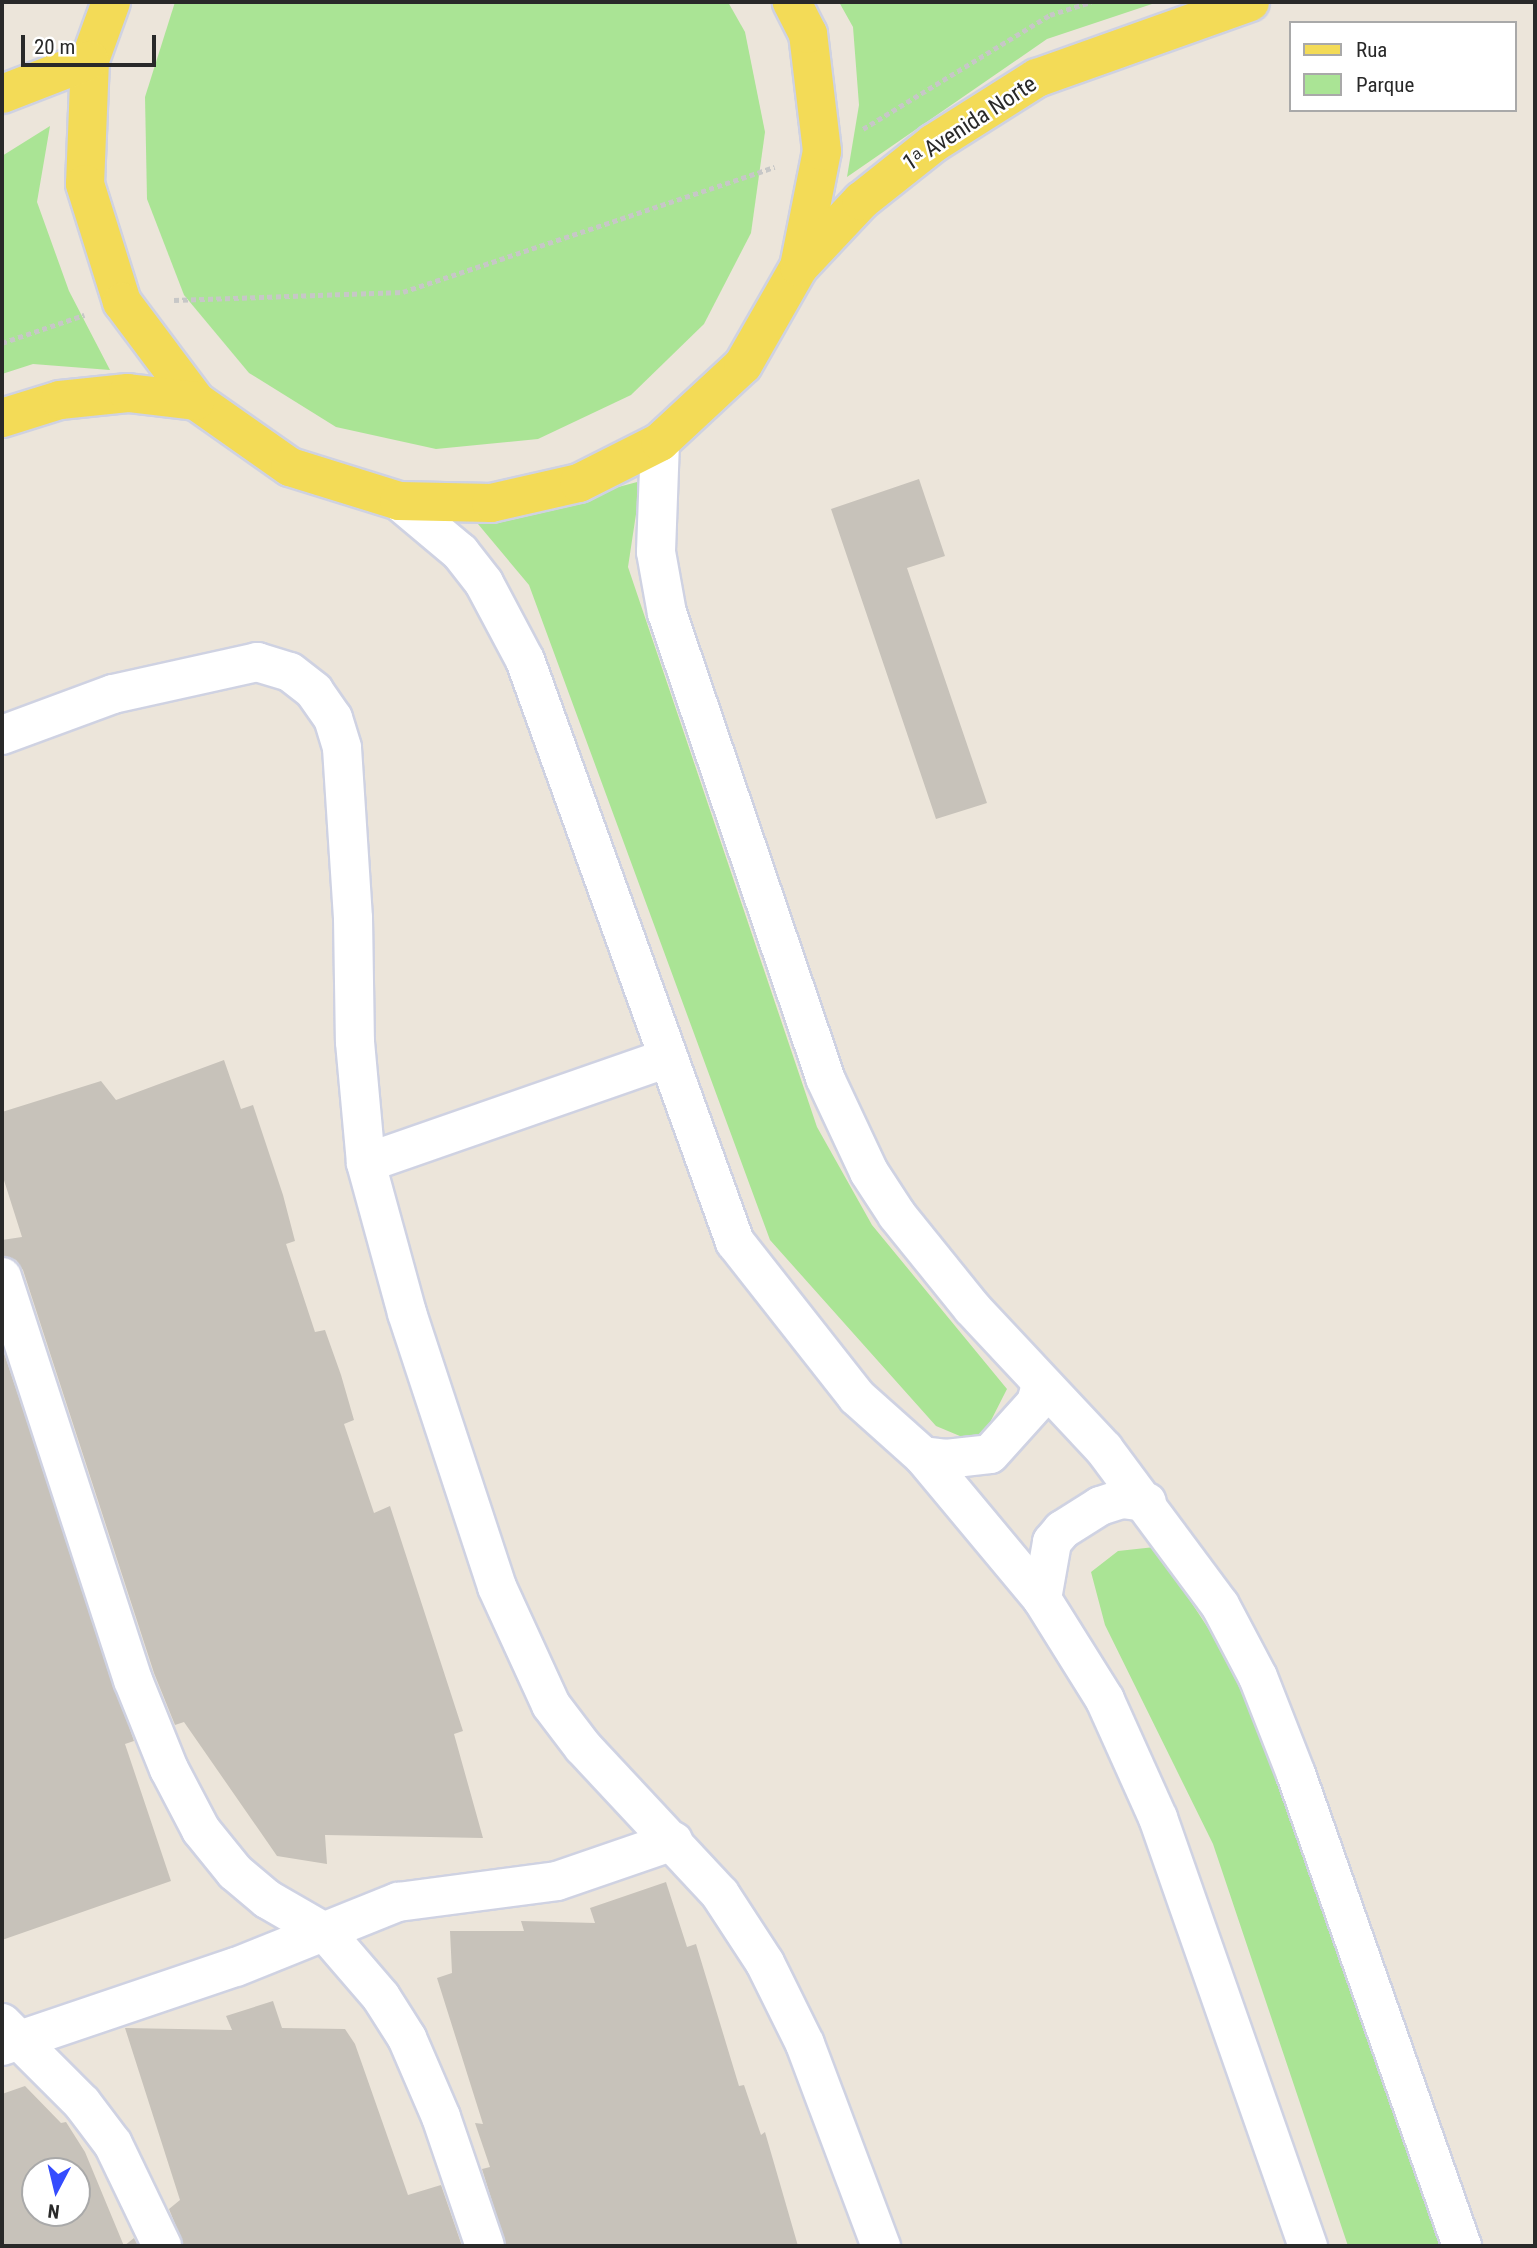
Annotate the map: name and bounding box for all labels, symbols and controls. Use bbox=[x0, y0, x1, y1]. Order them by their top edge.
scale bar bbox=[24, 21, 159, 65]
legend bbox=[1288, 21, 1516, 112]
text: 20 m bbox=[34, 35, 75, 59]
text: Rua bbox=[1356, 38, 1387, 62]
street label: 1ᵃ Avenida Norte bbox=[898, 71, 1042, 177]
text: Parque bbox=[1356, 73, 1414, 97]
north arrow bbox=[21, 2157, 91, 2227]
text: N bbox=[46, 2199, 61, 2223]

